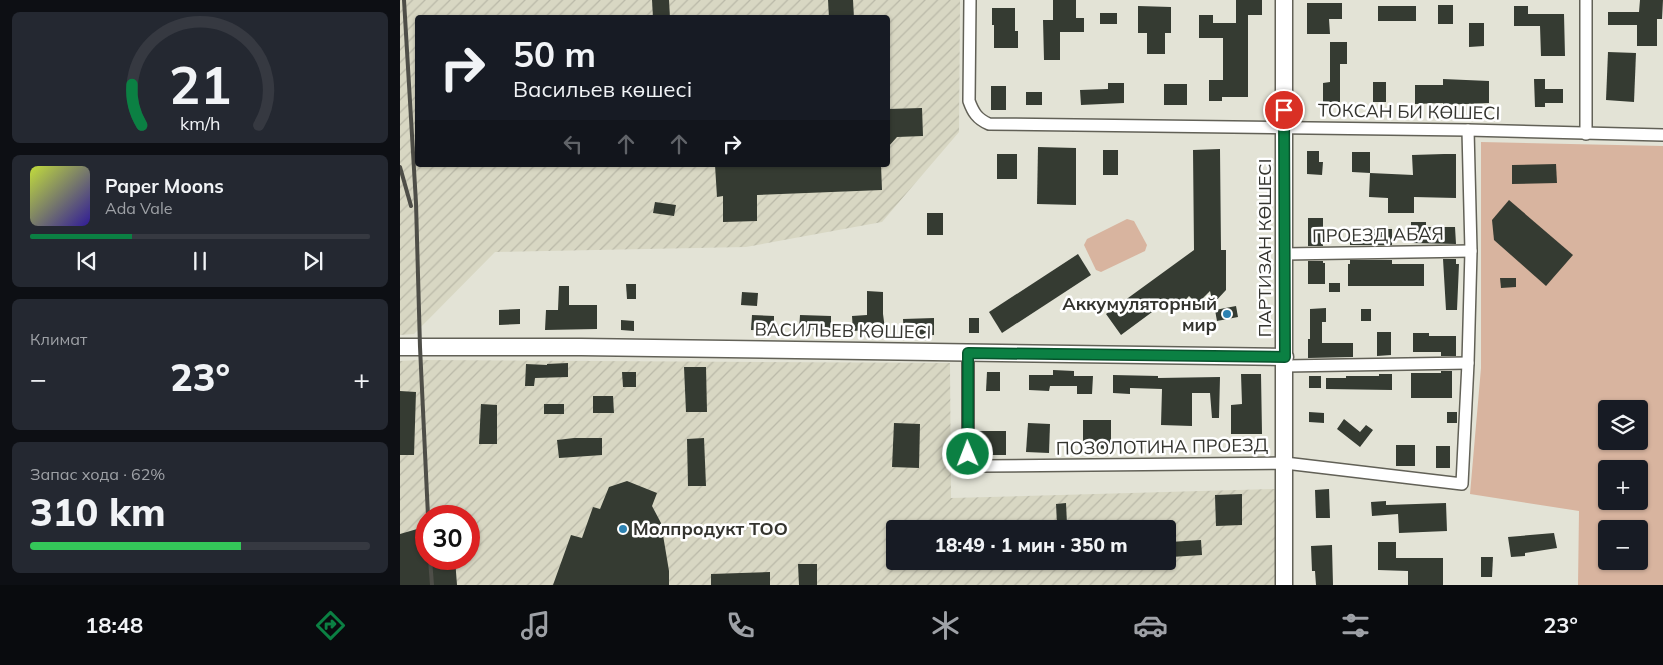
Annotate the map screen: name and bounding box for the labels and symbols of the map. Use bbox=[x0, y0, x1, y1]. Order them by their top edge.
pin bbox=[1263, 89, 1305, 131]
street label: ТОКСАН БИ КӨШЕСІ bbox=[1318, 98, 1500, 125]
street label: ПАРТИЗАН КӨШЕСІ bbox=[1253, 159, 1276, 337]
street label: ПРОЕЗД АБАЯ bbox=[1312, 222, 1444, 247]
place label: Аккумуляторный мир bbox=[1062, 292, 1217, 336]
marker: Аккумуляторный мир bbox=[1221, 308, 1233, 320]
street label: ВАСИЛЬЕВ КӨШЕСІ bbox=[755, 317, 932, 344]
position arrow bbox=[941, 427, 993, 479]
street label: ПОЗОЛОТИНА ПРОЕЗД bbox=[1056, 433, 1269, 460]
speed limit sign: 30 bbox=[415, 505, 480, 570]
place label: Молпродукт ТОО bbox=[633, 517, 788, 540]
marker: Молпродукт ТОО bbox=[617, 523, 629, 535]

